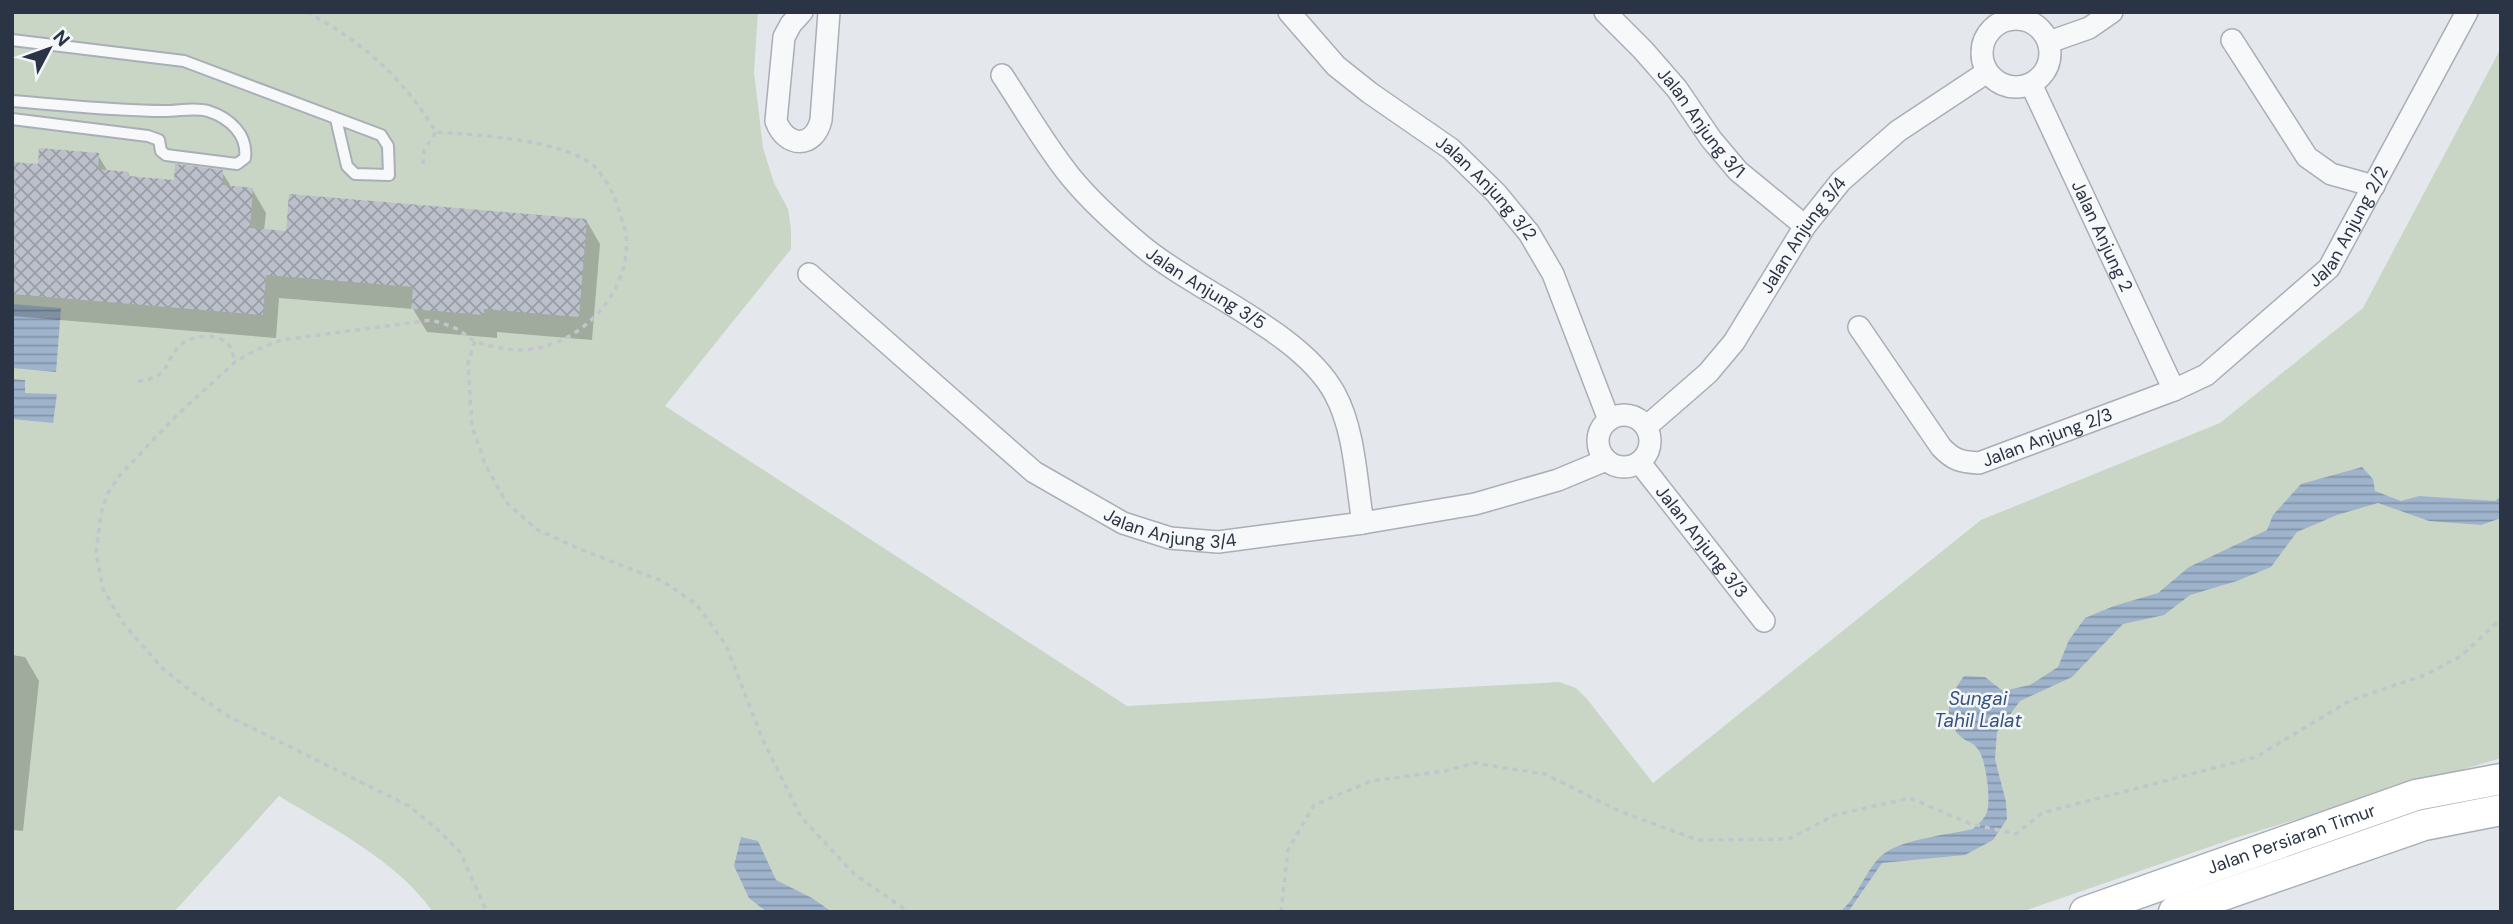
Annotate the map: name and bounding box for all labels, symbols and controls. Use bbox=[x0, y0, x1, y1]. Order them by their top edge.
north arrow bbox=[14, 14, 84, 84]
text: N bbox=[47, 25, 75, 52]
street label: Jalan Anjung 3/1 bbox=[1652, 62, 1750, 184]
street label: Jalan Anjung 3/2 bbox=[1431, 130, 1543, 245]
street label: Jalan Anjung 2/2 bbox=[2303, 162, 2394, 292]
street label: Jalan Anjung 3/4 bbox=[1755, 172, 1852, 298]
street label: Jalan Anjung 2 bbox=[2066, 177, 2138, 296]
street label: Jalan Anjung 3/5 bbox=[1141, 241, 1270, 335]
street label: Jalan Anjung 2/3 bbox=[1979, 402, 2116, 473]
street label: Jalan Anjung 3/3 bbox=[1650, 480, 1753, 603]
street label: Jalan Anjung 3/4 bbox=[1099, 502, 1238, 554]
water label: Sungai Tahil Lalat bbox=[1934, 686, 2022, 733]
street label: Jalan Persiaran Timur bbox=[2204, 798, 2379, 880]

